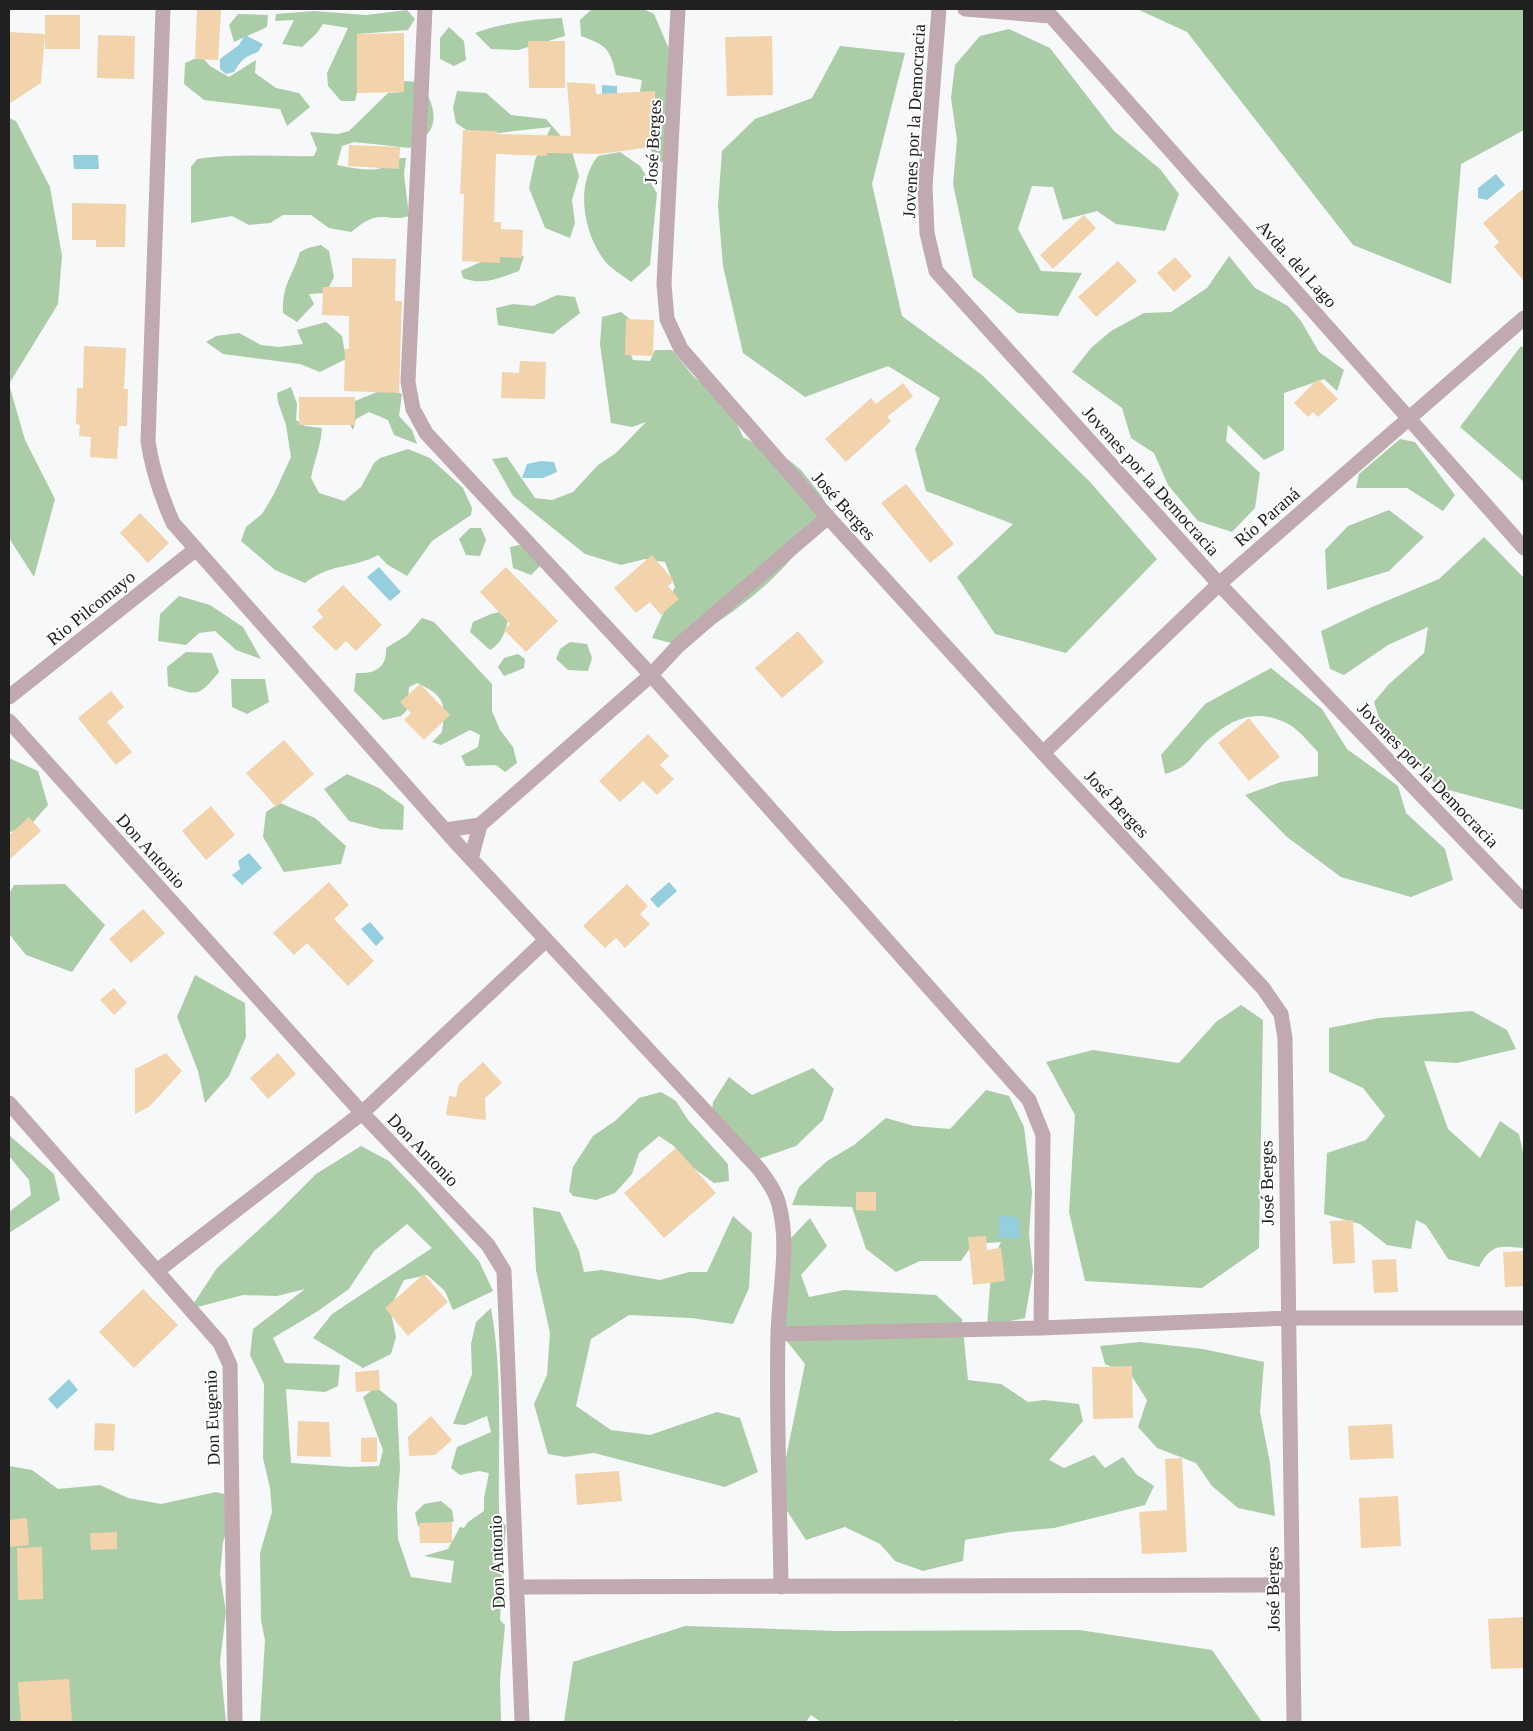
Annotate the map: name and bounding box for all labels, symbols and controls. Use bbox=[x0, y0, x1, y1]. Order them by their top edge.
street label: Jovenes por la Democracia bbox=[899, 23, 929, 219]
street label: José Berges bbox=[641, 99, 665, 185]
street label: Avda. del Lago bbox=[1253, 216, 1341, 312]
street label: Jovenes por la Democracia bbox=[1079, 402, 1223, 560]
street label: José Berges bbox=[808, 468, 880, 544]
street label: Río Paraná bbox=[1230, 483, 1304, 551]
street label: Rio Pilcomayo bbox=[43, 566, 139, 650]
street label: Jovenes por la Democracia bbox=[1353, 698, 1503, 852]
street label: José Berges bbox=[1081, 766, 1153, 842]
street label: Don Antonio bbox=[112, 810, 190, 892]
street label: Don Antonio bbox=[383, 1109, 463, 1191]
street label: José Berges bbox=[1256, 1140, 1278, 1226]
street label: Don Eugenio bbox=[200, 1370, 224, 1466]
street label: Don Antonio bbox=[485, 1515, 509, 1609]
street label: José Berges bbox=[1262, 1546, 1284, 1632]

